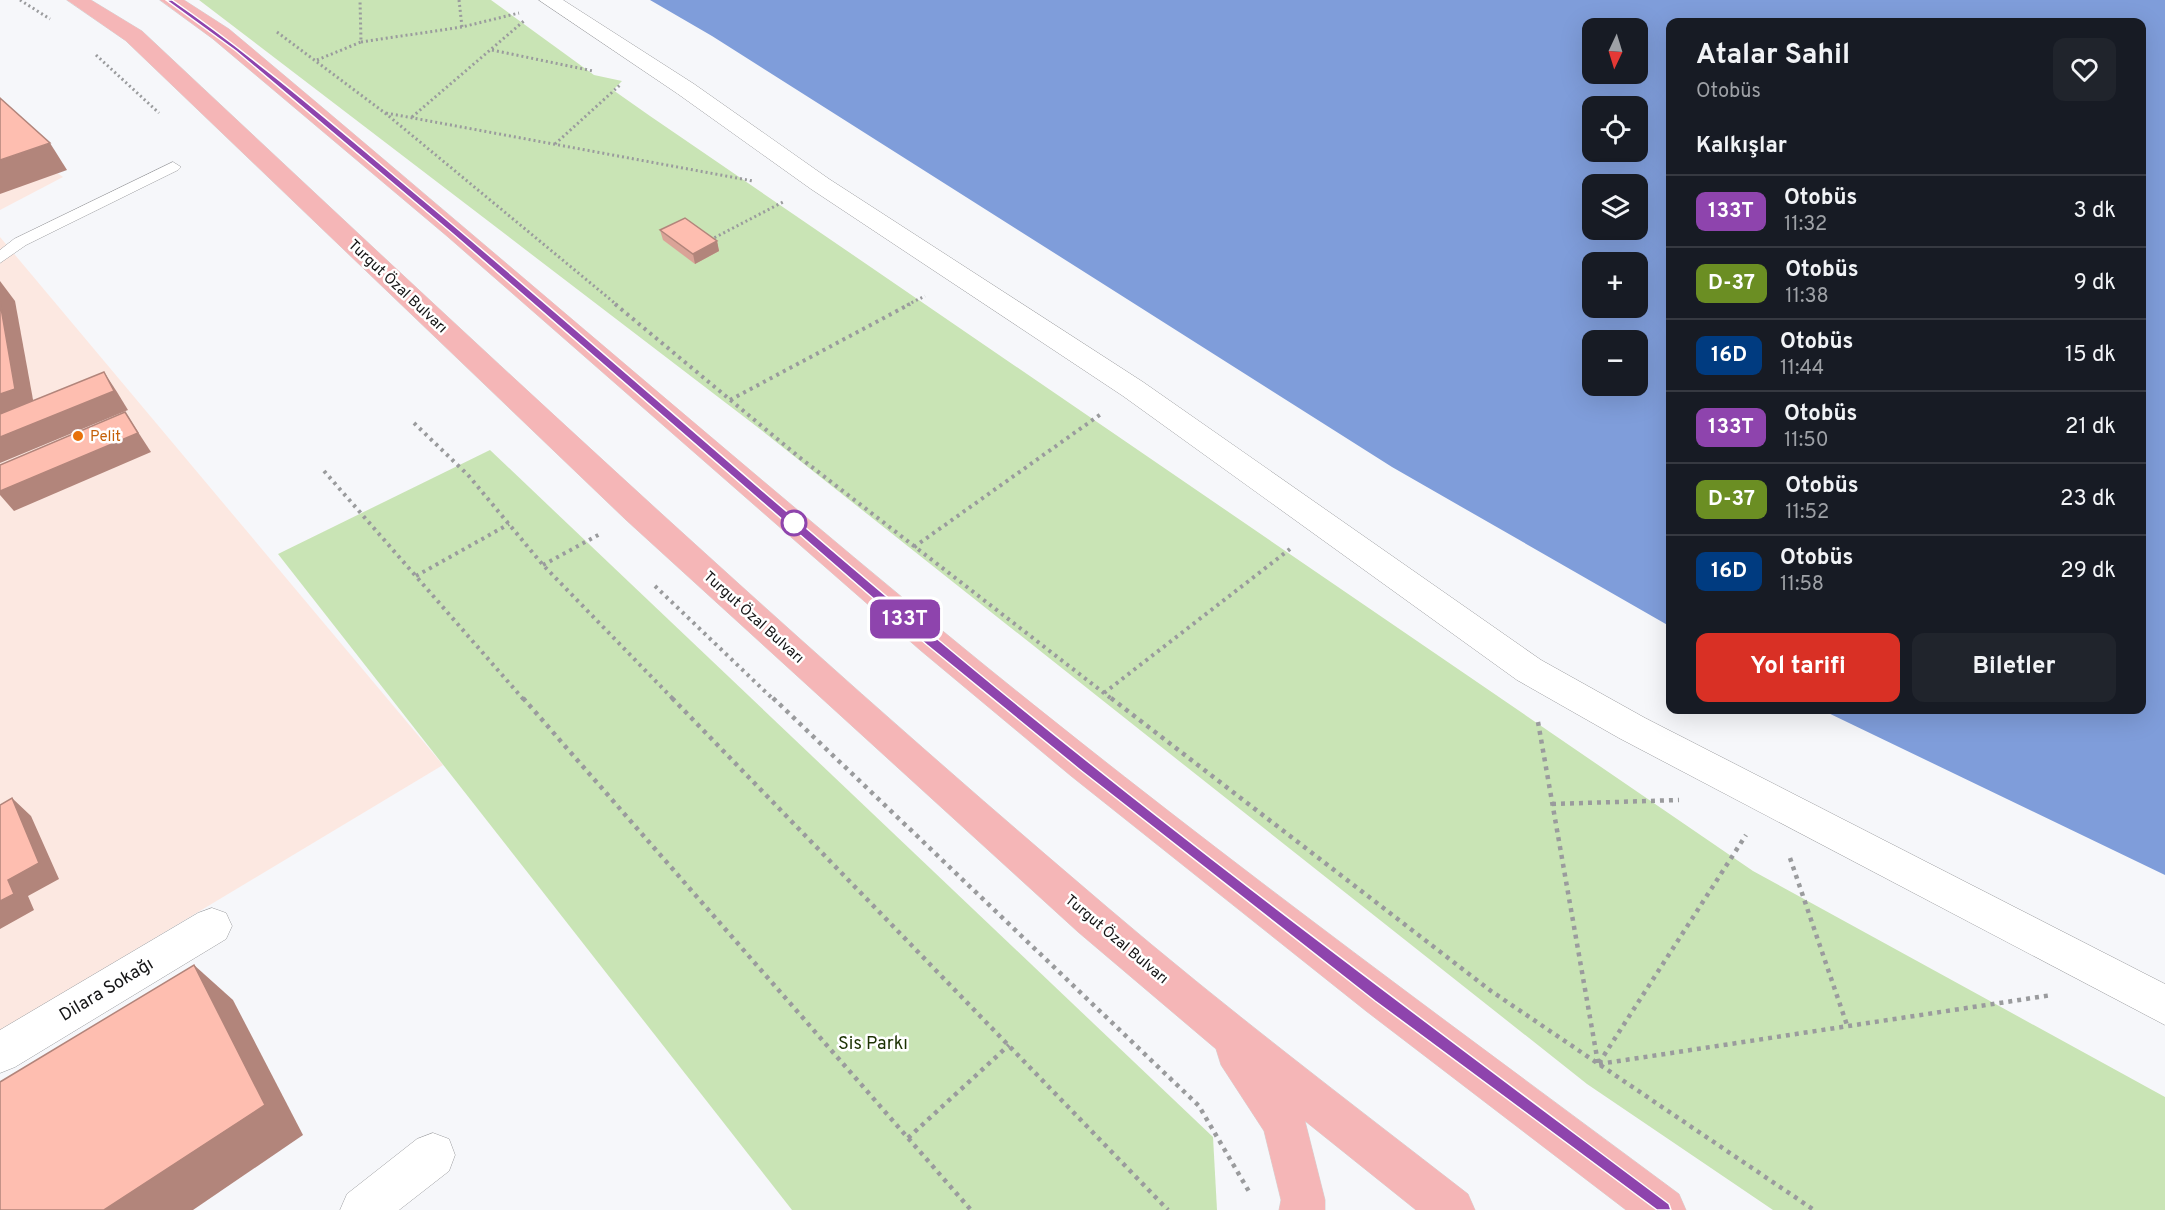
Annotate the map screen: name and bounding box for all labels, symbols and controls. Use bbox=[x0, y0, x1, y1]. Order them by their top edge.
north arrow bbox=[1582, 18, 1648, 84]
map controls bbox=[1582, 18, 1648, 396]
text: Atalar Sahil bbox=[1696, 38, 1850, 74]
button: heart bbox=[2053, 38, 2116, 101]
text: Otobüs bbox=[1696, 79, 1761, 105]
button: locate bbox=[1582, 96, 1648, 162]
text: Kalkışlar bbox=[1696, 133, 1787, 160]
button: layers bbox=[1582, 174, 1648, 240]
text: Otobüs bbox=[1784, 185, 1857, 212]
text: 133T bbox=[1708, 198, 1754, 225]
text: 3 dk bbox=[2074, 198, 2116, 225]
text: 11:32 bbox=[1784, 212, 1827, 238]
street label: Turgut Özal Bulvarı bbox=[343, 235, 451, 338]
button: + bbox=[1582, 252, 1648, 318]
text: Otobüs bbox=[1785, 257, 1859, 284]
text: D-37 bbox=[1708, 270, 1755, 297]
text: 9 dk bbox=[2074, 270, 2116, 297]
text: 11:38 bbox=[1785, 284, 1829, 310]
text: Otobüs bbox=[1780, 329, 1853, 356]
button: − bbox=[1582, 330, 1648, 396]
text: 16D bbox=[1711, 342, 1747, 369]
text: 15 dk bbox=[2065, 342, 2116, 369]
text: 11:44 bbox=[1780, 356, 1824, 382]
text: Otobüs bbox=[1784, 401, 1857, 428]
text: 133T bbox=[1708, 414, 1754, 441]
text: 21 dk bbox=[2065, 414, 2116, 441]
place label: Pelit bbox=[90, 428, 121, 447]
text: 11:50 bbox=[1784, 428, 1829, 454]
marker: Pelit bbox=[71, 429, 85, 443]
text: Otobüs bbox=[1785, 473, 1859, 500]
text: D-37 bbox=[1708, 486, 1755, 513]
text: 23 dk bbox=[2060, 486, 2116, 513]
text: 11:52 bbox=[1785, 500, 1829, 526]
unlabelled marker bbox=[781, 510, 807, 536]
text: Otobüs bbox=[1780, 545, 1853, 572]
text: 16D bbox=[1711, 558, 1747, 585]
text: 29 dk bbox=[2060, 558, 2116, 585]
street label: Turgut Özal Bulvarı bbox=[699, 567, 808, 668]
text: 11:58 bbox=[1780, 572, 1824, 598]
line badge: 133T bbox=[863, 600, 947, 638]
text: 133T bbox=[882, 606, 928, 633]
button: Yol tarifi bbox=[1696, 633, 1900, 702]
button: Biletler bbox=[1912, 633, 2116, 702]
street label: Turgut Özal Bulvarı bbox=[1060, 891, 1172, 989]
street label: Dilara Sokağı bbox=[56, 953, 158, 1027]
park label: Sis Parkı bbox=[838, 1033, 908, 1056]

